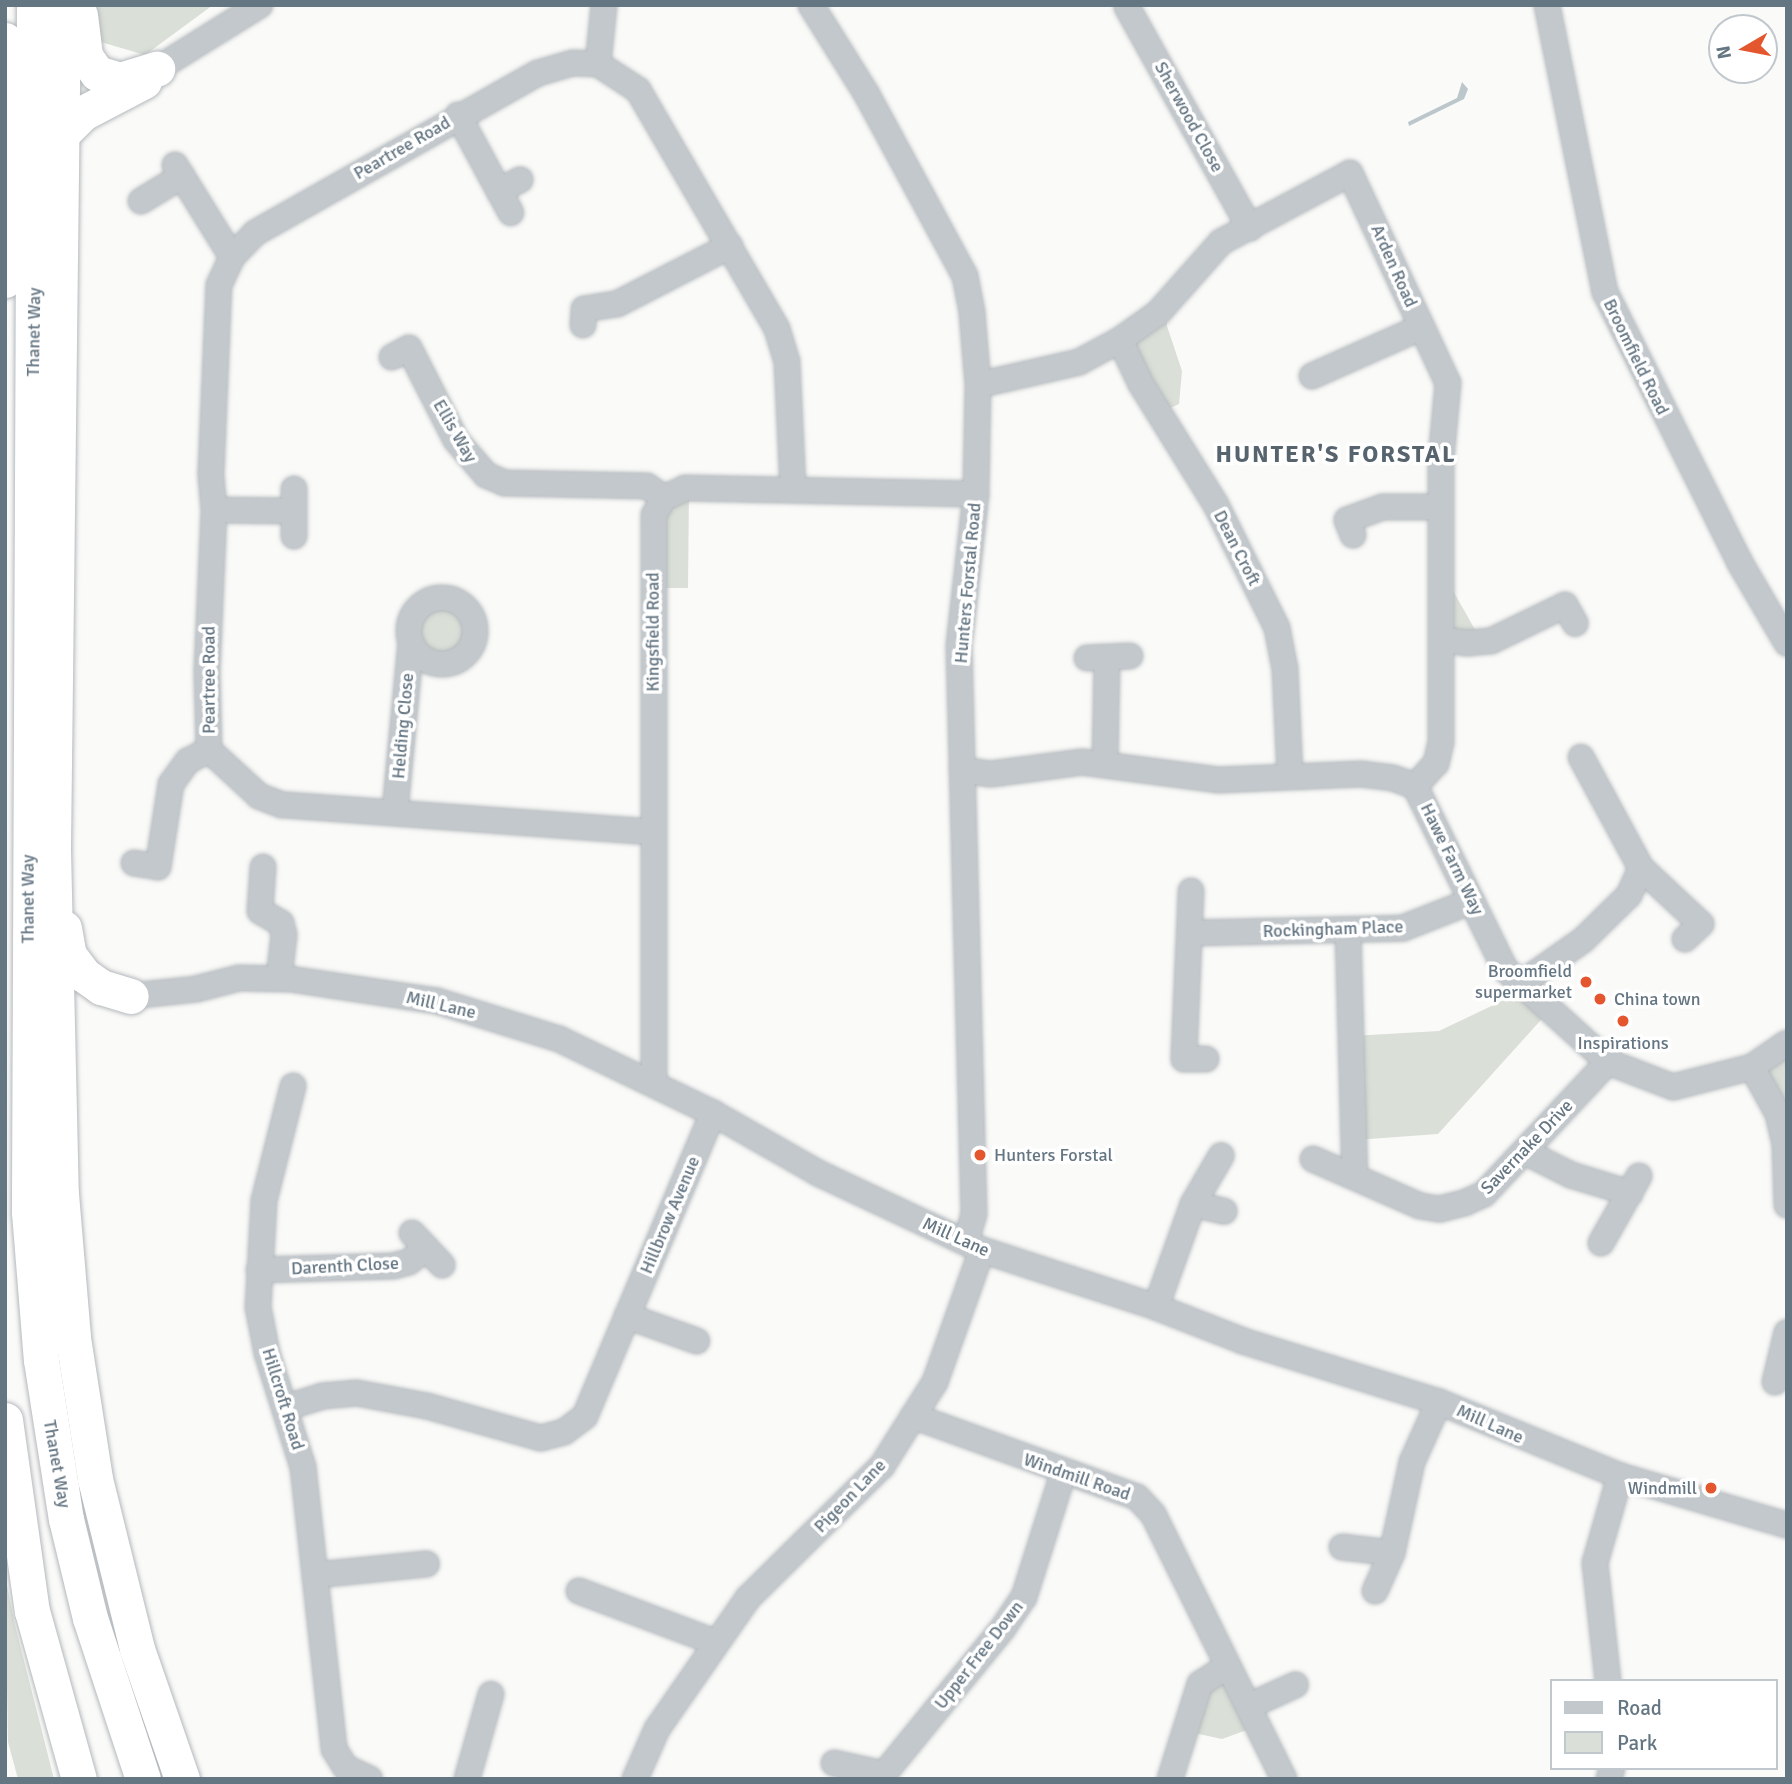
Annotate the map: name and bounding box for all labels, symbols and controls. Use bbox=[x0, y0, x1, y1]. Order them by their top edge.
north arrow bbox=[1708, 14, 1778, 84]
text: N bbox=[1711, 44, 1737, 61]
street label: Sherwood Close bbox=[1150, 58, 1228, 176]
street label: Peartree Road bbox=[350, 112, 454, 184]
street label: Arden Road bbox=[1366, 221, 1422, 311]
street label: Thanet Way bbox=[22, 287, 46, 377]
street label: Broomfield Road bbox=[1599, 295, 1673, 419]
street label: Ellis Way bbox=[428, 396, 482, 466]
district label: HUNTER'S FORSTAL bbox=[1217, 441, 1455, 469]
street label: Hunters Forstal Road bbox=[950, 502, 986, 664]
street label: Dean Croft bbox=[1209, 507, 1265, 589]
street label: Kingsfield Road bbox=[642, 572, 664, 692]
street label: Peartree Road bbox=[198, 626, 220, 734]
street label: Helding Close bbox=[388, 672, 418, 780]
street label: Hawe Farm Way bbox=[1416, 800, 1488, 918]
street label: Thanet Way bbox=[17, 855, 39, 943]
street label: Rockingham Place bbox=[1262, 916, 1404, 942]
place label: Broomfield supermarket bbox=[1475, 961, 1572, 1004]
marker: Broomfield supermarket bbox=[1578, 974, 1594, 990]
street label: Mill Lane bbox=[404, 987, 478, 1023]
place label: China town bbox=[1614, 988, 1701, 1010]
marker: China town bbox=[1592, 991, 1608, 1007]
marker: Inspirations bbox=[1615, 1013, 1631, 1029]
place label: Inspirations bbox=[1577, 1032, 1669, 1054]
street label: Savernake Drive bbox=[1476, 1095, 1578, 1199]
place label: Hunters Forstal bbox=[994, 1144, 1113, 1166]
marker: Hunters Forstal bbox=[972, 1147, 988, 1163]
street label: Hillbrow Avenue bbox=[636, 1153, 704, 1277]
street label: Mill Lane bbox=[919, 1213, 993, 1261]
street label: Darenth Close bbox=[291, 1252, 399, 1280]
street label: Hillcroft Road bbox=[257, 1345, 309, 1453]
street label: Mill Lane bbox=[1453, 1400, 1527, 1448]
street label: Thanet Way bbox=[39, 1418, 75, 1510]
street label: Windmill Road bbox=[1021, 1449, 1133, 1505]
street label: Pigeon Lane bbox=[810, 1455, 890, 1537]
place label: Windmill bbox=[1628, 1477, 1697, 1499]
marker: Windmill bbox=[1703, 1480, 1719, 1496]
street label: Upper Free Down bbox=[930, 1596, 1028, 1714]
legend bbox=[1550, 1679, 1778, 1770]
text: Road bbox=[1617, 1695, 1662, 1721]
text: Park bbox=[1617, 1730, 1657, 1756]

